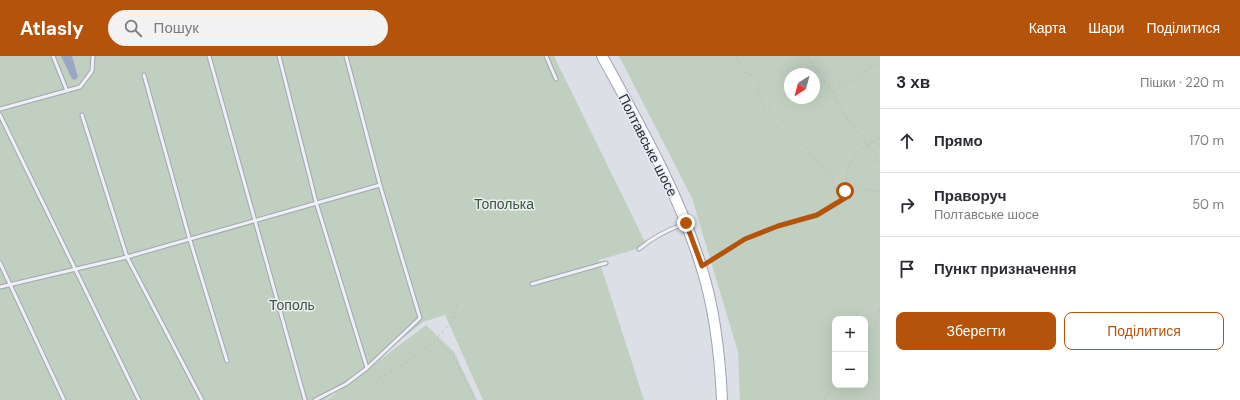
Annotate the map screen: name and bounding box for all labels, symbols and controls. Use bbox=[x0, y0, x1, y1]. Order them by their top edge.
search box bbox=[108, 10, 388, 46]
text: Atlasly bbox=[20, 16, 84, 41]
icon: search bbox=[122, 17, 144, 39]
text: Пошук bbox=[154, 18, 199, 38]
text: Карта bbox=[1029, 19, 1066, 37]
text: Шари bbox=[1088, 19, 1124, 37]
text: Поділитися bbox=[1146, 19, 1220, 37]
north arrow bbox=[784, 68, 820, 104]
text: 3 хв bbox=[896, 71, 930, 93]
text: Пішки · 220 m bbox=[1140, 74, 1224, 91]
street label: Полтавське шосе bbox=[614, 91, 682, 200]
icon: ahead bbox=[896, 130, 918, 152]
text: Прямо bbox=[934, 131, 983, 151]
text: 170 m bbox=[1189, 132, 1224, 149]
route start bbox=[836, 182, 854, 200]
text: Праворуч bbox=[934, 186, 1007, 206]
icon: right bbox=[896, 194, 918, 216]
park label: Тополька bbox=[474, 195, 534, 213]
text: 50 m bbox=[1192, 196, 1224, 213]
text: Полтавське шосе bbox=[934, 206, 1039, 223]
route end bbox=[677, 214, 695, 232]
icon: arrive bbox=[896, 258, 918, 280]
text: Пункт призначення bbox=[934, 259, 1076, 279]
park label: Тополь bbox=[269, 296, 315, 314]
button: Зберегти bbox=[896, 312, 1056, 350]
button: Поділитися bbox=[1064, 312, 1224, 350]
map controls bbox=[832, 316, 868, 388]
button: + bbox=[832, 316, 868, 352]
button: − bbox=[832, 352, 868, 388]

